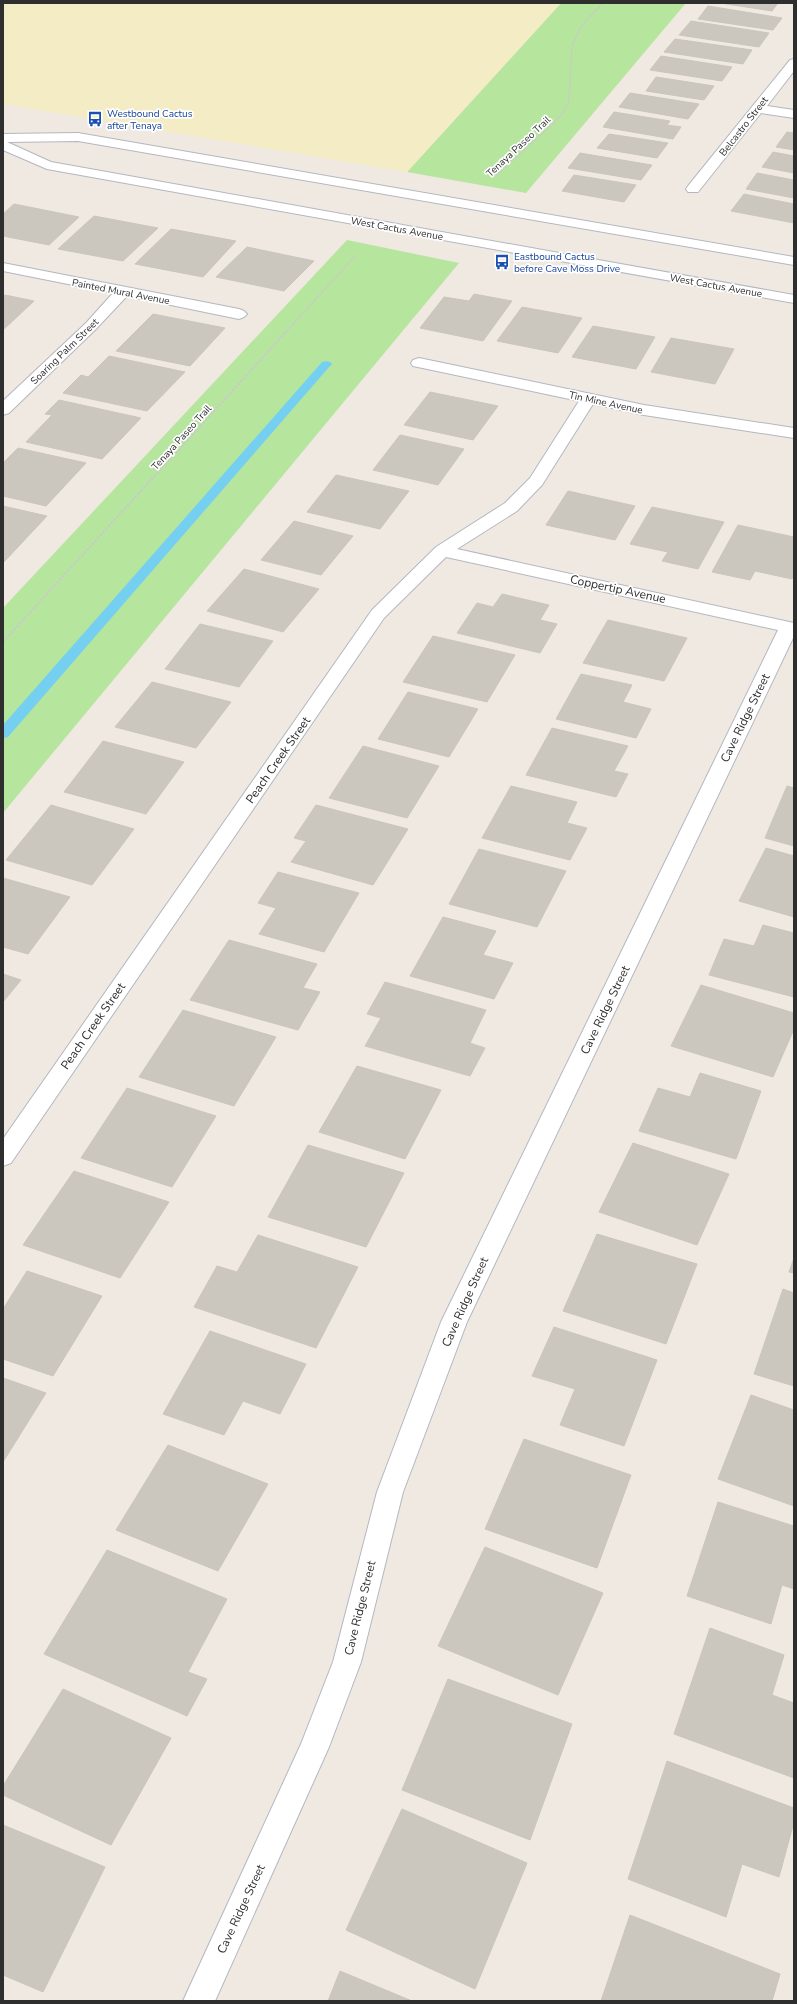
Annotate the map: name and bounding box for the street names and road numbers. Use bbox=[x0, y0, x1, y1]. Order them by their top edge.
street label: Belcastro Street bbox=[716, 94, 772, 159]
street label: Tenaya Paseo Trail bbox=[483, 113, 554, 180]
street label: West Cactus Avenue bbox=[350, 214, 444, 244]
street label: West Cactus Avenue bbox=[669, 271, 763, 301]
street label: Painted Mural Avenue bbox=[71, 276, 171, 308]
street label: Soaring Palm Street bbox=[28, 315, 102, 388]
street label: Tin Mine Avenue bbox=[568, 388, 644, 418]
street label: Tenaya Paseo Trail bbox=[149, 402, 215, 473]
street label: Coppertip Avenue bbox=[569, 571, 667, 607]
street label: Cave Ridge Street bbox=[717, 670, 774, 765]
street label: Peach Creek Street bbox=[242, 713, 314, 807]
street label: Cave Ridge Street bbox=[577, 962, 634, 1057]
street label: Peach Creek Street bbox=[57, 979, 129, 1073]
street label: Cave Ridge Street bbox=[438, 1254, 492, 1349]
street label: Cave Ridge Street bbox=[341, 1558, 380, 1657]
street label: Cave Ridge Street bbox=[213, 1861, 269, 1956]

